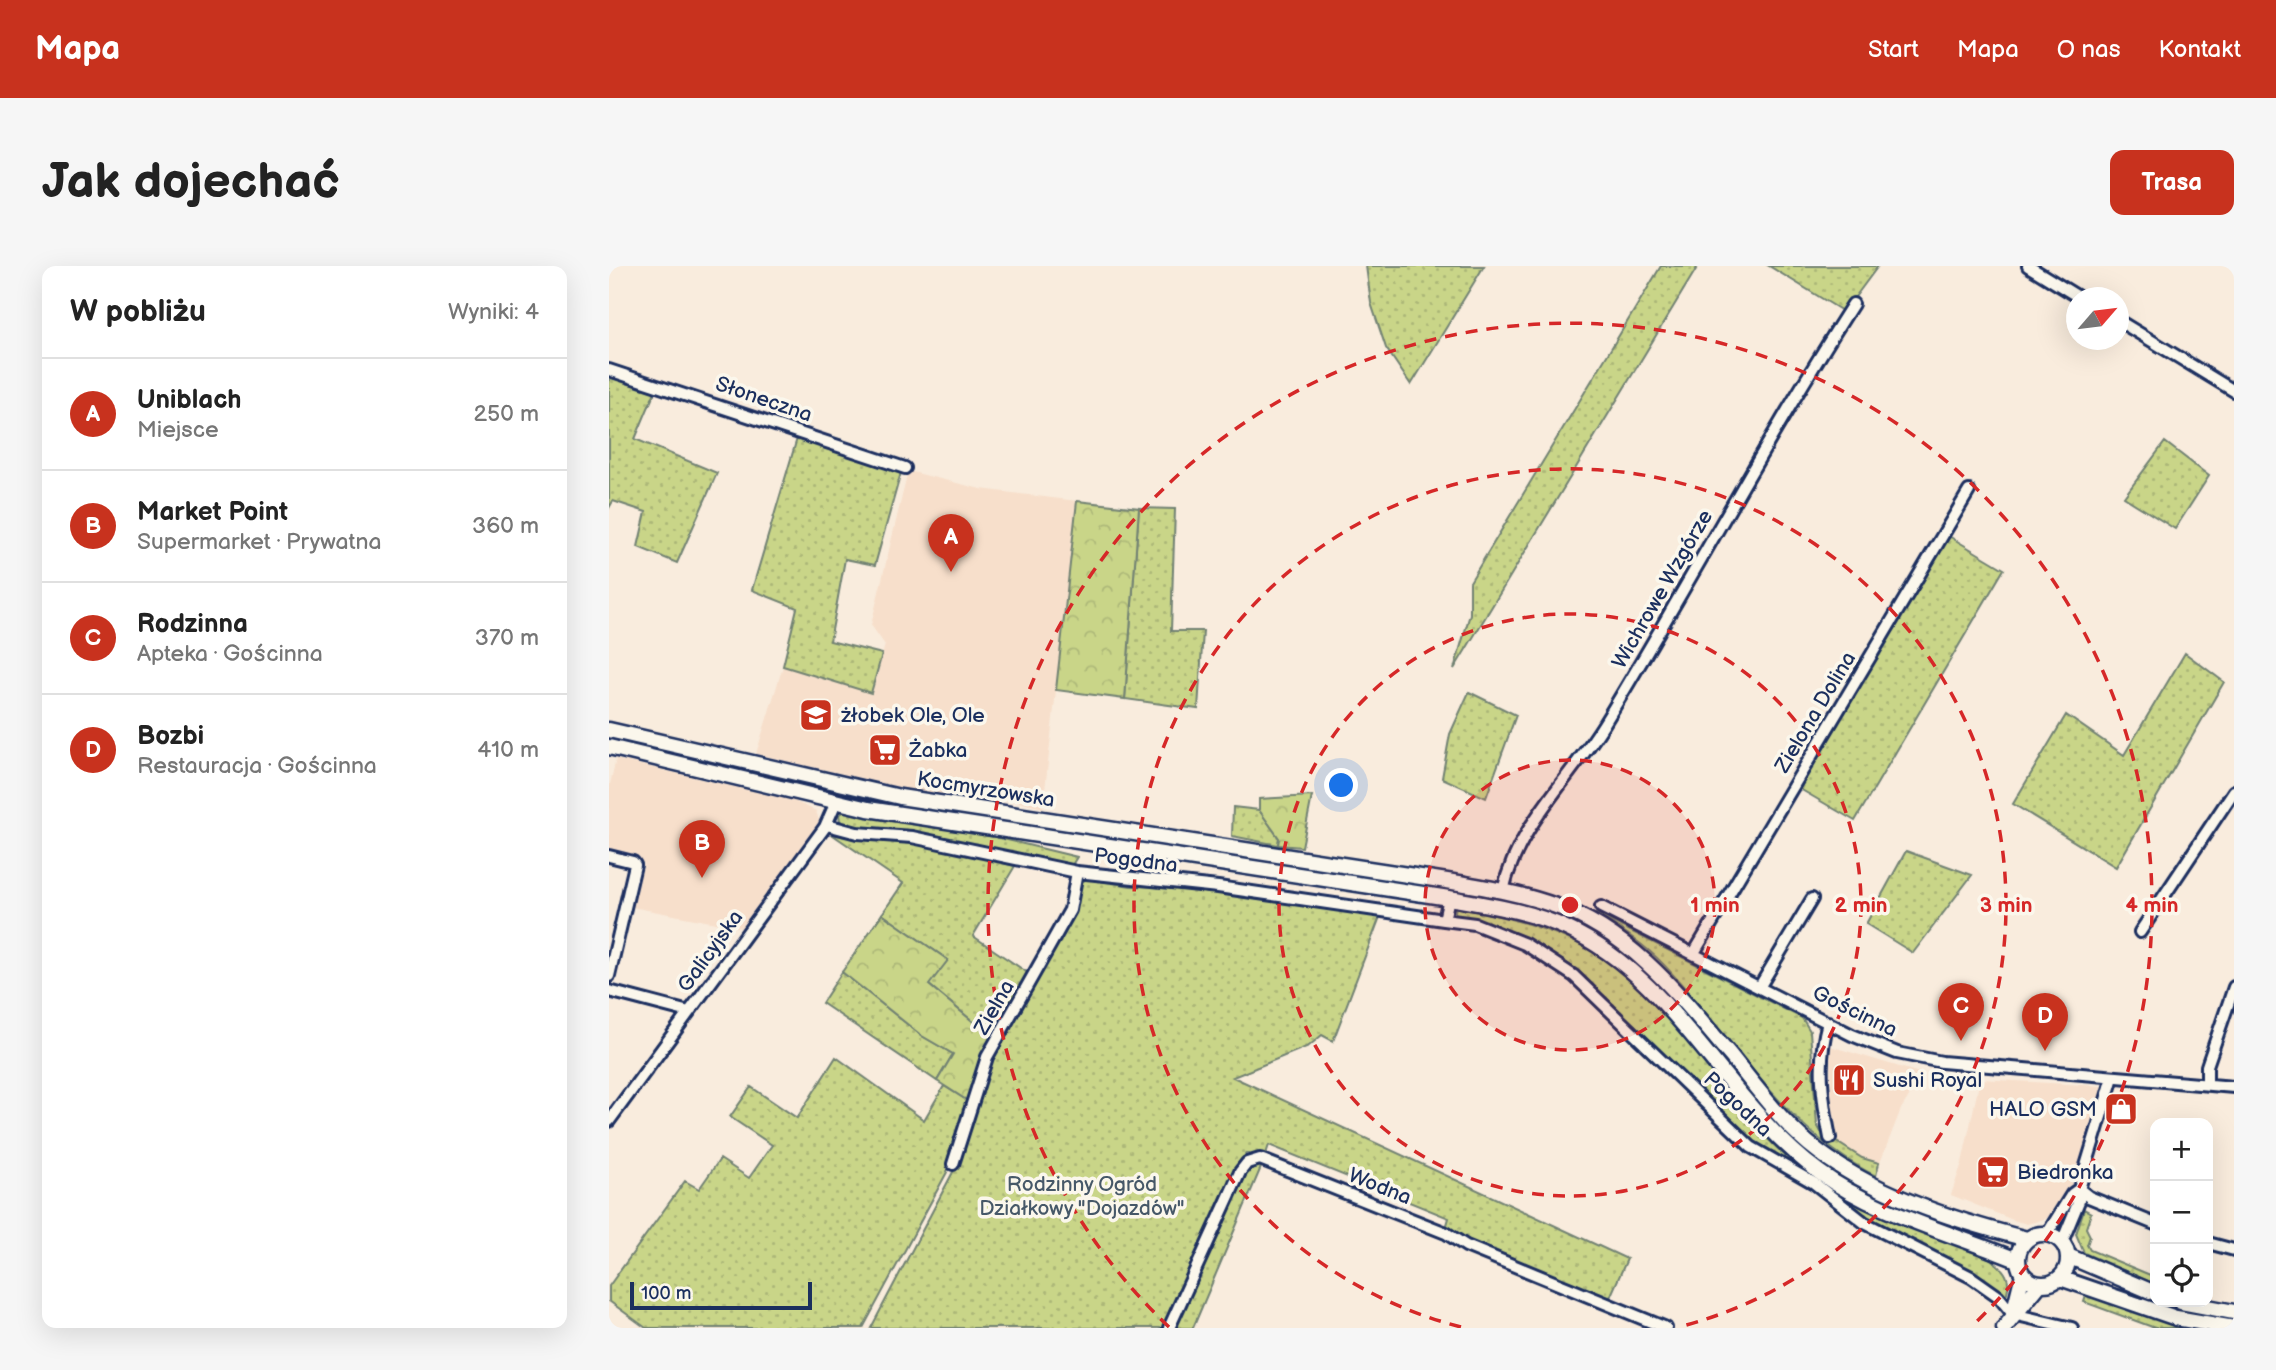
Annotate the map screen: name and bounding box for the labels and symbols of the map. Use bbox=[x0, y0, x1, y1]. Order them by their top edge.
north arrow bbox=[2066, 287, 2129, 350]
street label: Słoneczna bbox=[712, 371, 815, 428]
street label: Wichrowe Wzgórze bbox=[1607, 505, 1718, 673]
pin: A bbox=[928, 514, 974, 572]
street label: Zielona Dolina bbox=[1769, 647, 1861, 778]
school or university icon: żłobek Ole, Ole bbox=[797, 696, 835, 734]
place label: żłobek Ole, Ole bbox=[841, 703, 985, 728]
supermarket icon: Żabka bbox=[866, 731, 904, 769]
place label: Żabka bbox=[908, 738, 967, 763]
street label: Kocmyrzowska bbox=[915, 766, 1057, 813]
your location bbox=[1324, 768, 1358, 802]
pin: B bbox=[679, 820, 725, 878]
street label: Pogodna bbox=[1093, 843, 1179, 878]
centre of rings bbox=[1558, 893, 1582, 917]
text: 1 min bbox=[1690, 893, 1740, 918]
text: 2 min bbox=[1834, 893, 1888, 918]
text: 3 min bbox=[1980, 893, 2032, 918]
text: 4 min bbox=[2126, 893, 2178, 918]
street label: Galicyjska bbox=[672, 906, 748, 997]
street label: Zielna bbox=[968, 976, 1020, 1040]
street label: Gościnna bbox=[1808, 980, 1901, 1043]
pin: C bbox=[1938, 983, 1984, 1041]
pin: D bbox=[2022, 993, 2068, 1051]
restaurant icon: Sushi Royal bbox=[1830, 1061, 1868, 1099]
street label: Pogodna bbox=[1698, 1067, 1777, 1142]
place label: Sushi Royal bbox=[1873, 1068, 1982, 1093]
shop icon: HALO GSM bbox=[2102, 1090, 2140, 1128]
place label: HALO GSM bbox=[1989, 1097, 2097, 1122]
supermarket icon: Biedronka bbox=[1974, 1153, 2012, 1191]
place label: Biedronka bbox=[2017, 1160, 2114, 1185]
street label: Wodna bbox=[1345, 1163, 1415, 1210]
park label: Rodzinny Ogród Działkowy "Dojazdów" bbox=[979, 1172, 1185, 1221]
scale bar bbox=[630, 1279, 812, 1311]

